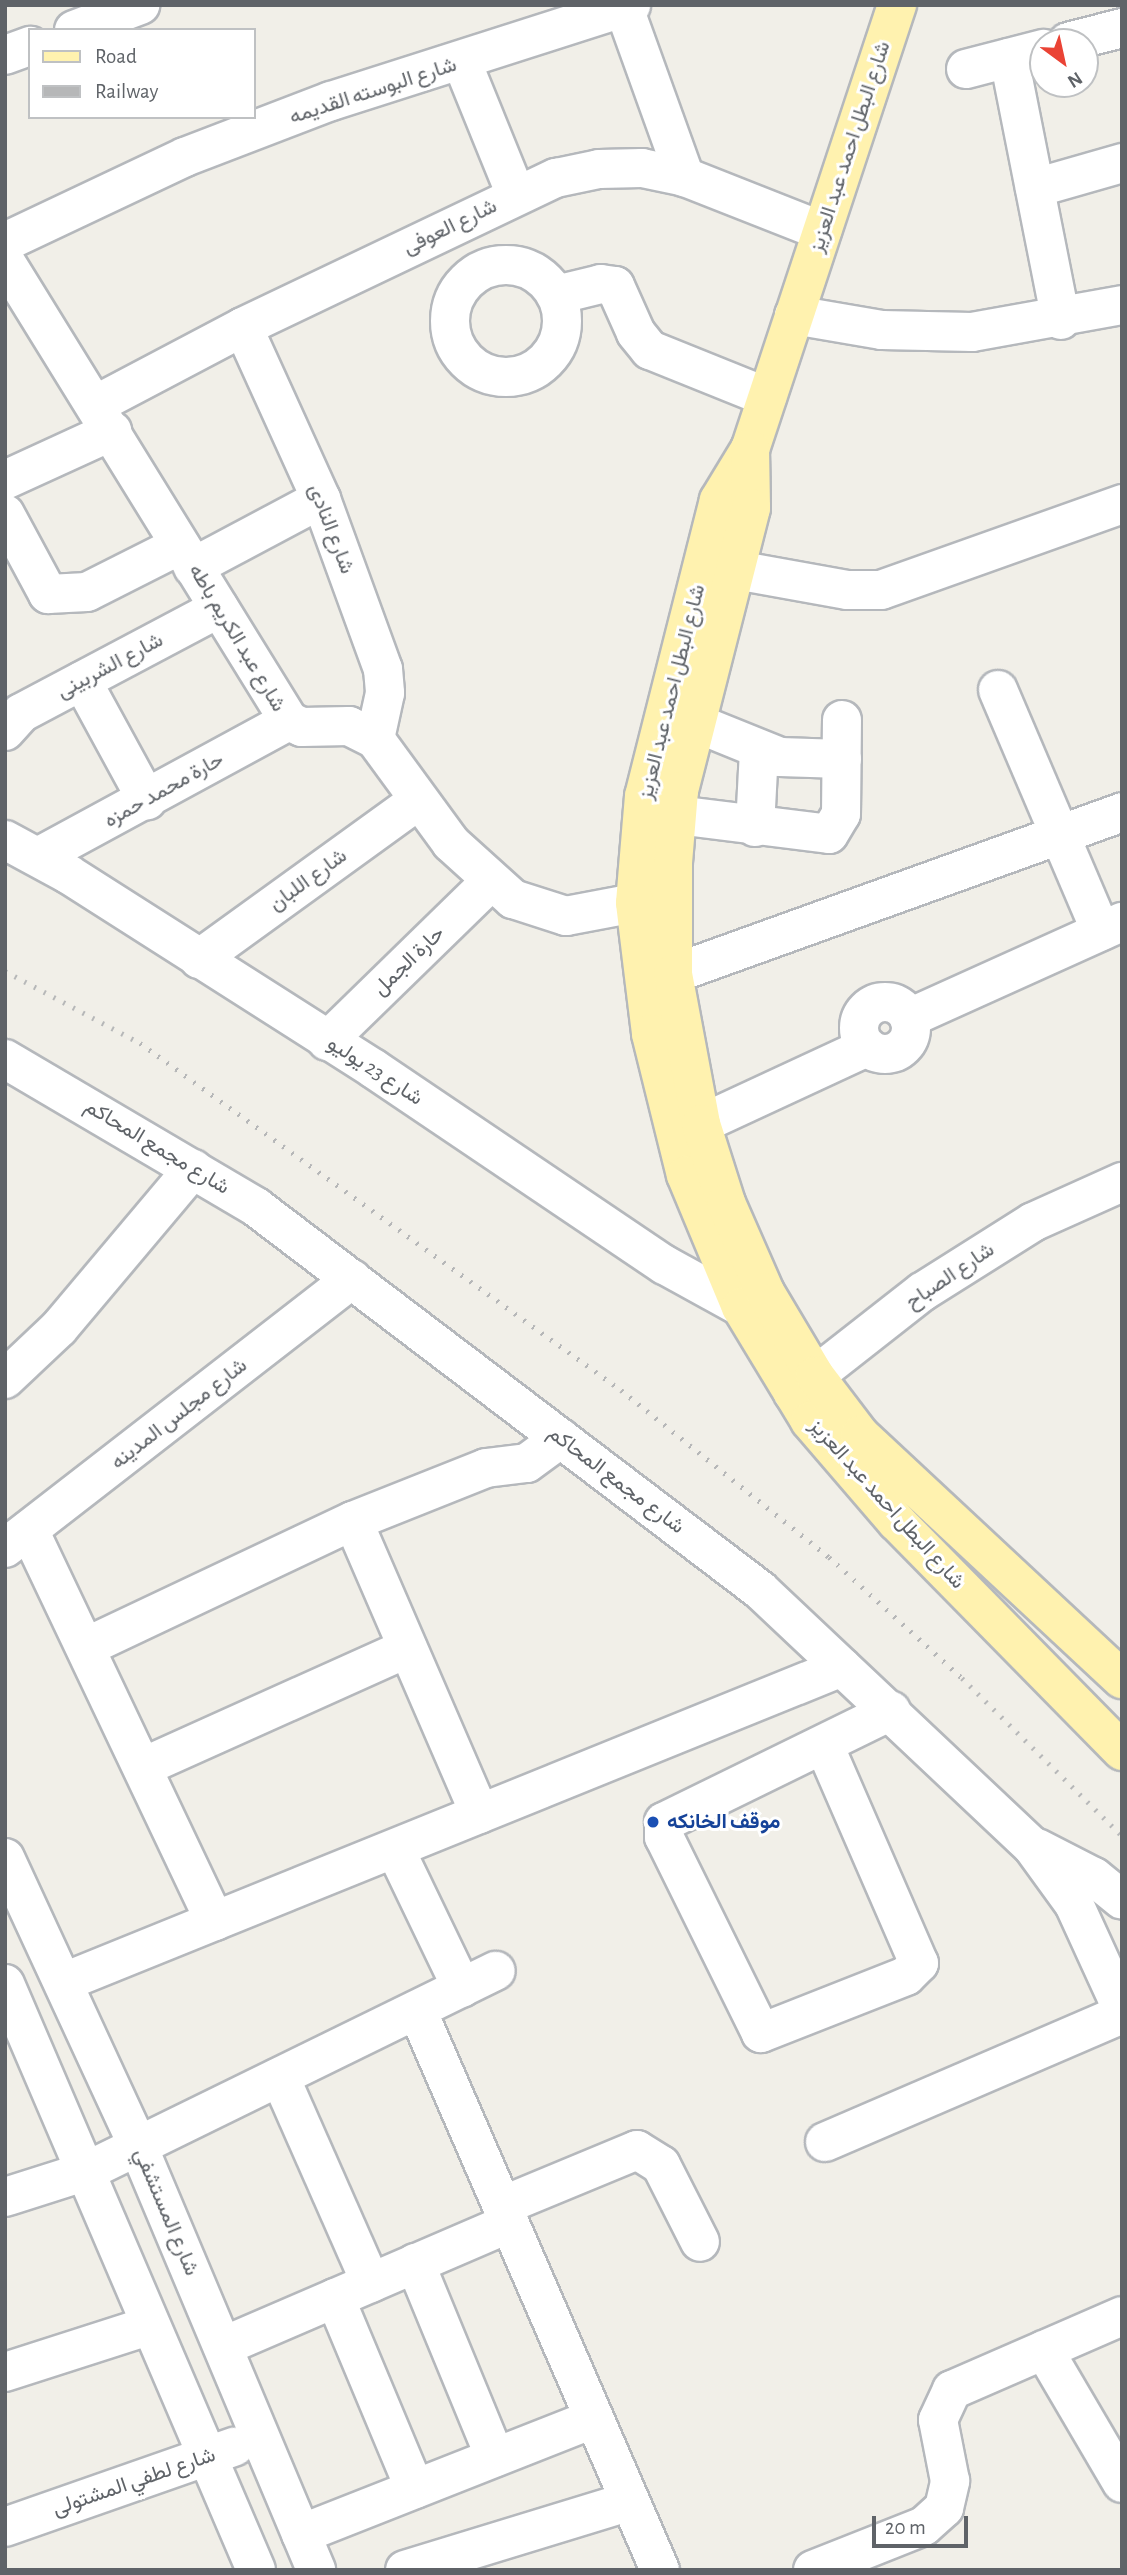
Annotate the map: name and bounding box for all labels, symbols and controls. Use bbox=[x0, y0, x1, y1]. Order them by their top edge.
legend bbox=[28, 28, 256, 119]
north arrow bbox=[1029, 28, 1099, 98]
street label: شارع البطل احمد عبد العزيز bbox=[804, 38, 896, 256]
text: Road bbox=[95, 46, 137, 67]
street label: شارع البوسته القديمه bbox=[286, 52, 460, 130]
text: N bbox=[1064, 68, 1085, 91]
text: Railway bbox=[95, 81, 158, 102]
street label: شارع العوفى bbox=[399, 193, 501, 261]
street label: شارع النادى bbox=[302, 481, 360, 577]
street label: شارع عبد الكريم باطه bbox=[183, 560, 291, 716]
street label: شارع البطل احمد عبد العزيز bbox=[633, 582, 711, 802]
street label: شارع الشربينى bbox=[53, 628, 167, 704]
street label: حارة محمد حمزه bbox=[100, 747, 228, 833]
street label: شارع اللبان bbox=[264, 843, 352, 917]
street label: حارة الجمل bbox=[368, 921, 450, 1001]
street label: شارع 23 يوليو bbox=[323, 1031, 427, 1111]
street label: شارع مجمع المحاكم bbox=[80, 1094, 234, 1200]
street label: شارع الصباح bbox=[901, 1237, 999, 1315]
street label: شارع مجلس المدينه bbox=[106, 1353, 252, 1475]
street label: شارع البطل احمد عبد العزيز bbox=[804, 1414, 970, 1594]
street label: شارع مجمع المحاكم bbox=[543, 1420, 689, 1540]
place label: موقف الخانكه bbox=[667, 1809, 781, 1835]
marker: موقف الخانكه bbox=[645, 1814, 661, 1830]
street label: شارع المستشفي bbox=[128, 2145, 204, 2279]
street label: شارع لطفي المشتولى bbox=[49, 2442, 219, 2522]
scale bar bbox=[875, 2502, 971, 2546]
text: 20 m bbox=[885, 2517, 926, 2538]

